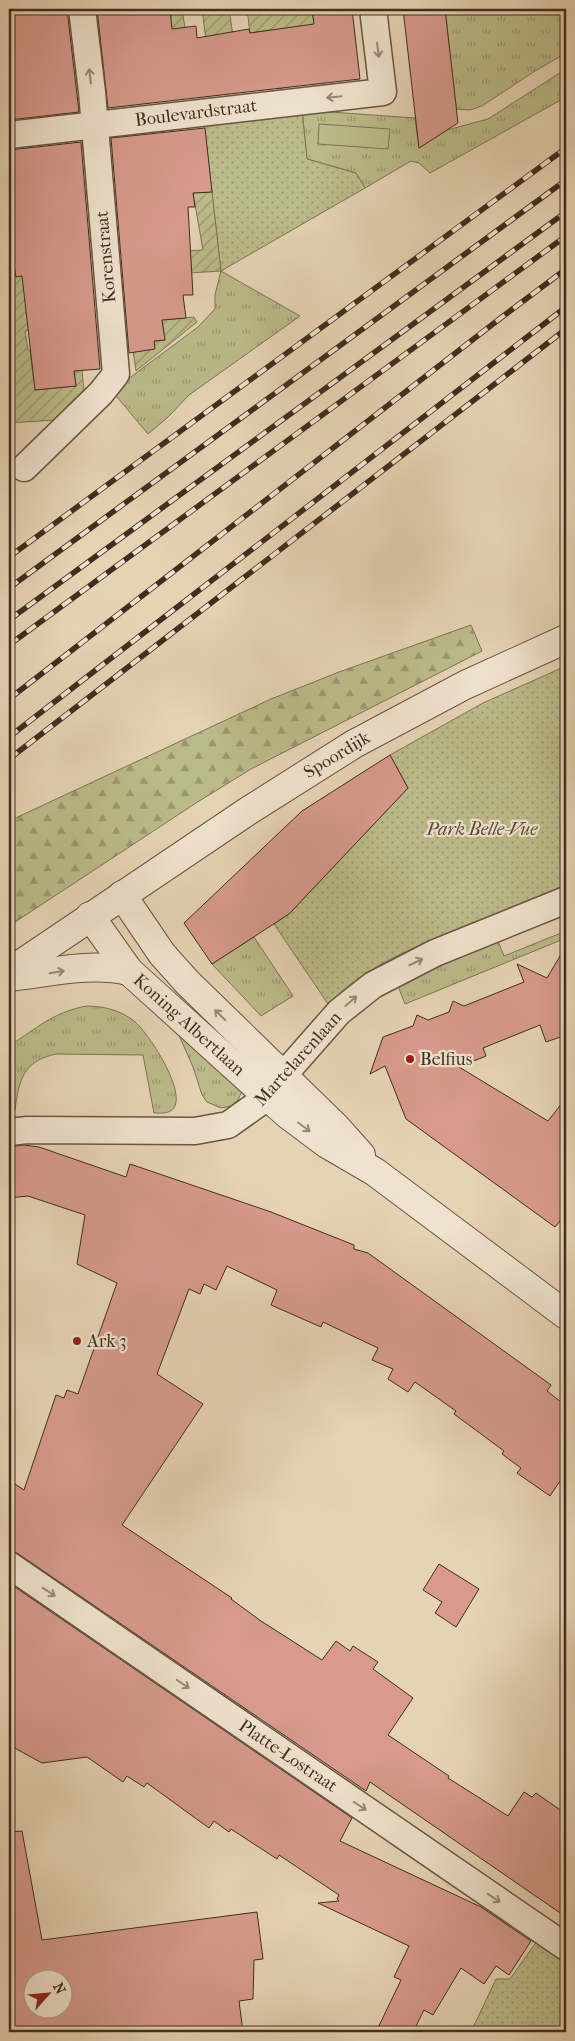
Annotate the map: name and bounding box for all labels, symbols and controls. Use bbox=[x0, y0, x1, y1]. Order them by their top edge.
one-way arrow bbox=[373, 42, 383, 58]
one-way arrow bbox=[85, 68, 95, 84]
one-way arrow bbox=[327, 92, 343, 102]
street label: Boulevardstraat bbox=[134, 95, 259, 131]
street label: Korenstraat bbox=[91, 209, 120, 304]
street label: Spoordijk bbox=[300, 727, 375, 783]
park label: Park Belle-Vue bbox=[426, 819, 538, 840]
one-way arrow bbox=[408, 957, 423, 966]
one-way arrow bbox=[49, 966, 65, 976]
street label: Koning Albertlaan bbox=[129, 969, 249, 1081]
one-way arrow bbox=[345, 995, 358, 1007]
street label: Martelarenlaan bbox=[250, 1007, 346, 1111]
one-way arrow bbox=[214, 1009, 227, 1021]
place label: Belfius bbox=[420, 1049, 473, 1070]
marker: Belfius bbox=[404, 1053, 416, 1065]
one-way arrow bbox=[297, 1122, 311, 1132]
place label: Ark 3 bbox=[86, 1331, 127, 1352]
marker: Ark 3 bbox=[71, 1335, 83, 1347]
one-way arrow bbox=[42, 1587, 56, 1597]
one-way arrow bbox=[176, 1679, 190, 1689]
street label: Platte-Lostraat bbox=[235, 1715, 342, 1797]
one-way arrow bbox=[353, 1801, 367, 1811]
one-way arrow bbox=[487, 1893, 501, 1903]
north arrow bbox=[22, 1968, 72, 2018]
text: N bbox=[49, 1980, 69, 1997]

